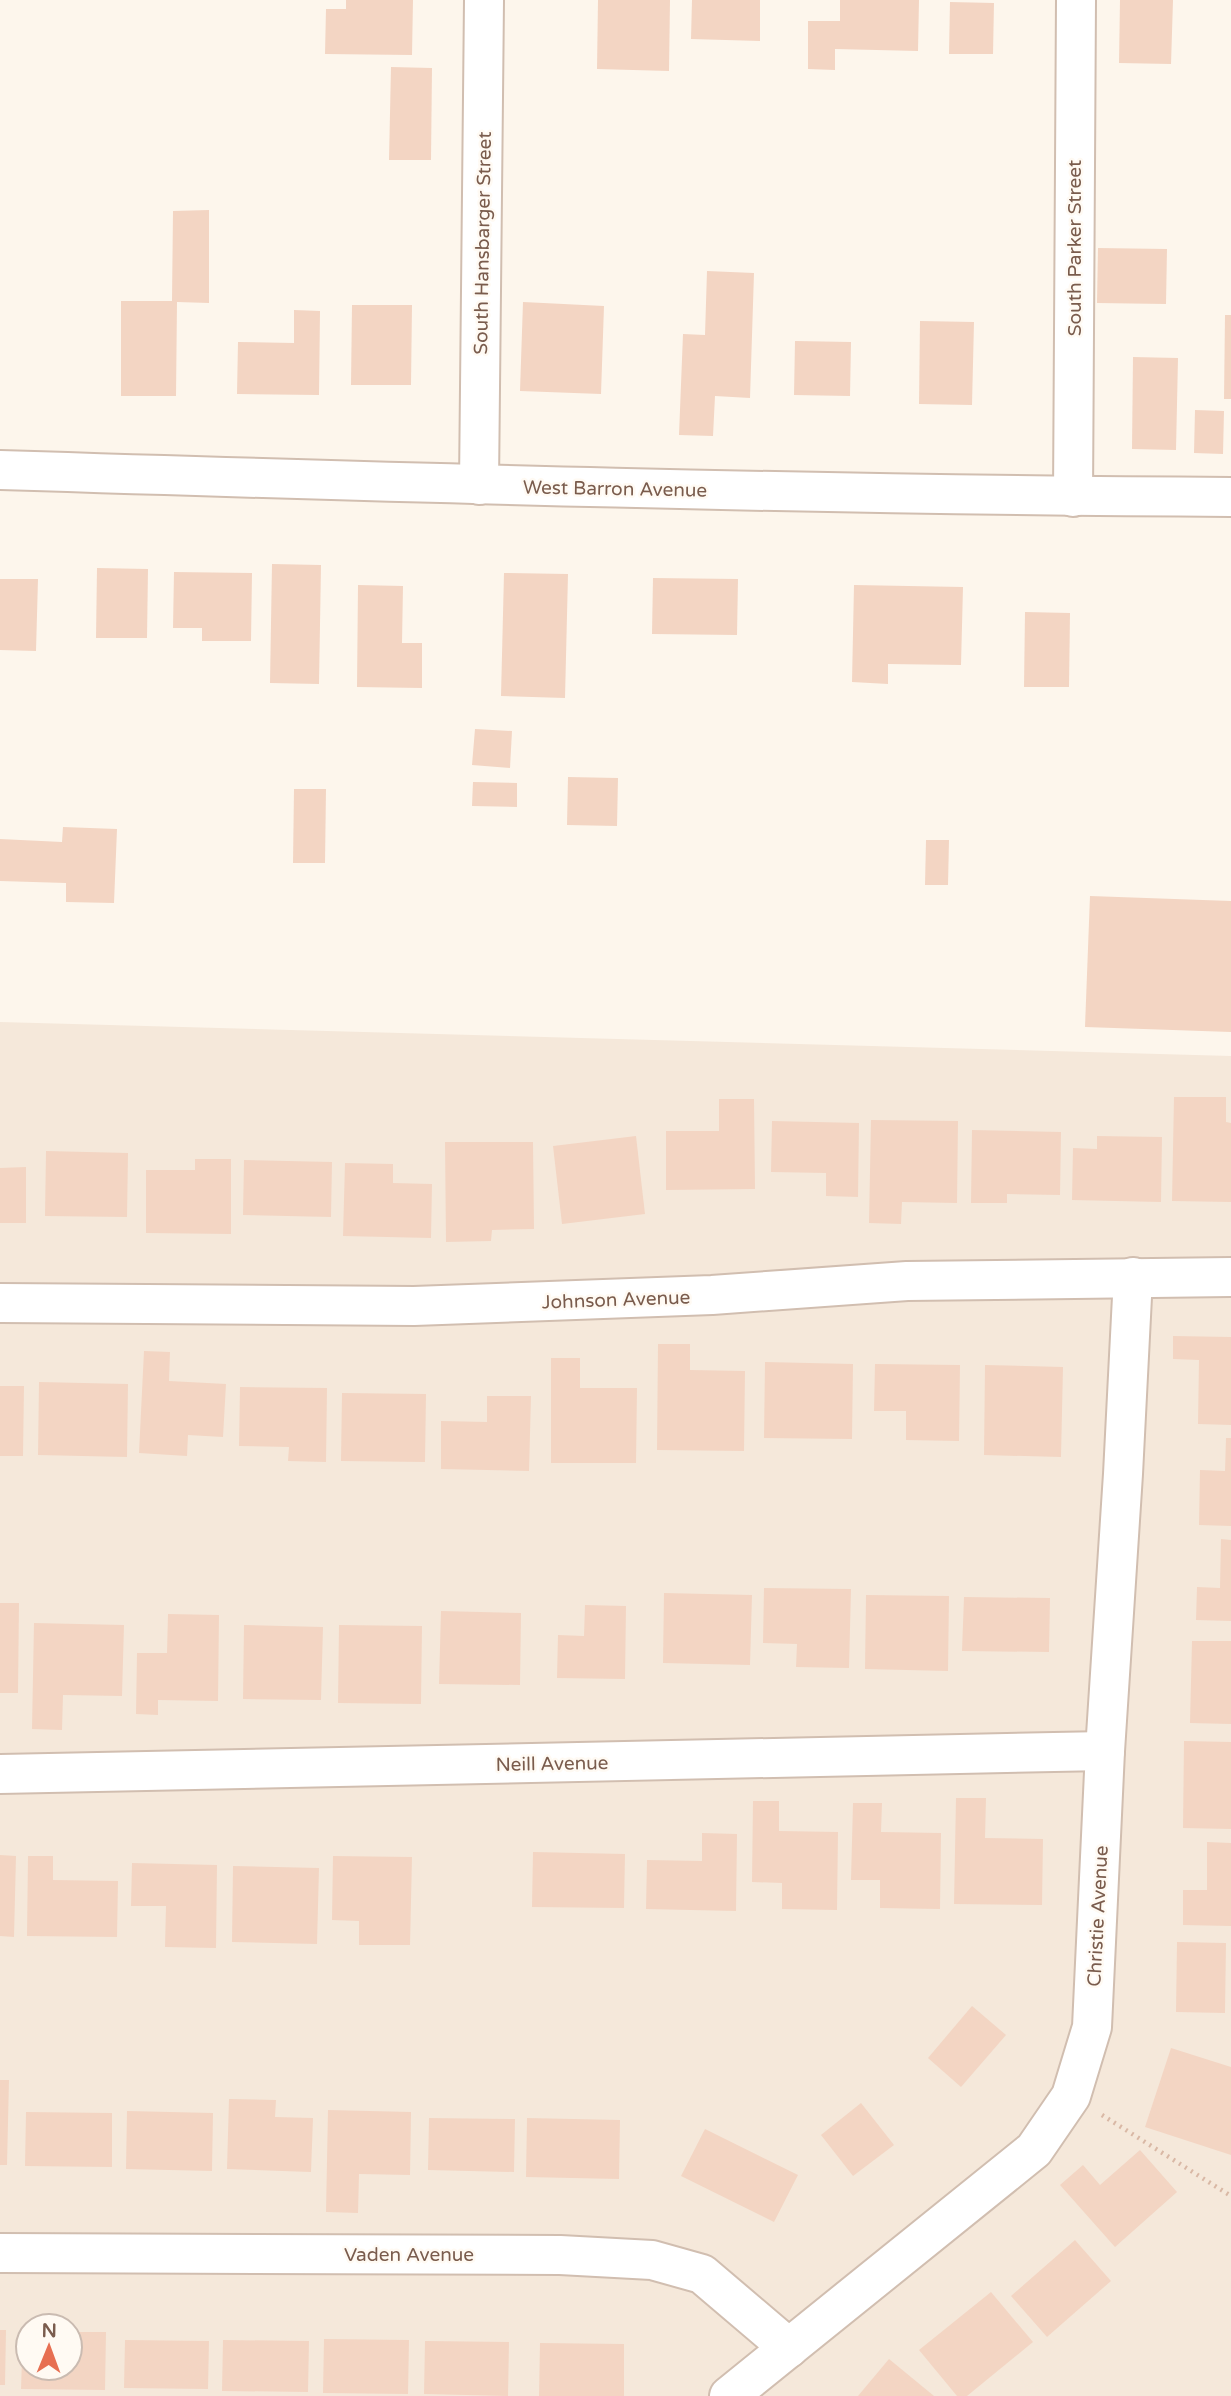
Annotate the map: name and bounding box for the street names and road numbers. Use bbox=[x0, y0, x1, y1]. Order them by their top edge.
street label: South Hansbarger Street bbox=[470, 131, 496, 355]
street label: South Parker Street bbox=[1064, 160, 1086, 336]
street label: West Barron Avenue bbox=[523, 476, 707, 502]
street label: Johnson Avenue bbox=[541, 1286, 691, 1314]
street label: Neill Avenue bbox=[495, 1752, 609, 1776]
street label: Christie Avenue bbox=[1083, 1845, 1113, 1987]
street label: Vaden Avenue bbox=[344, 2244, 474, 2266]

